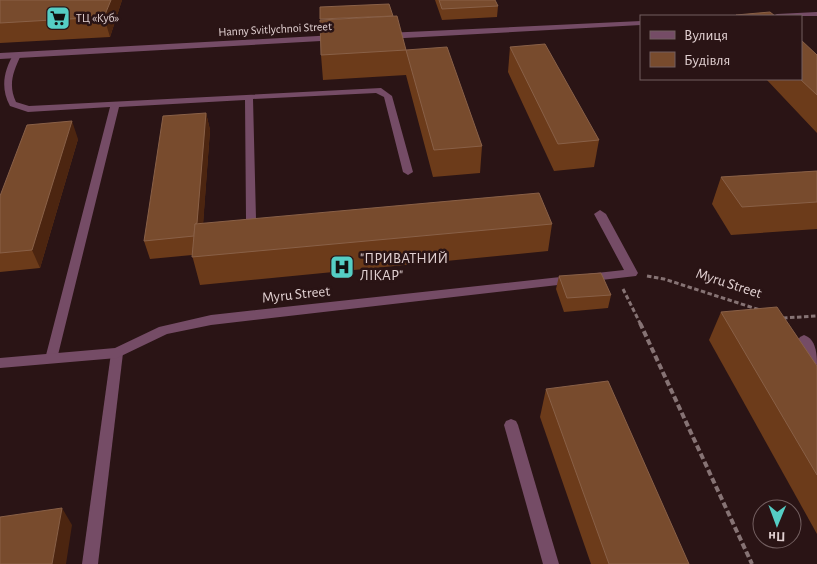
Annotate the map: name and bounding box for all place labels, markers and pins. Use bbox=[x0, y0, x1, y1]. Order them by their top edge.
supermarket icon: ТЦ «Куб» bbox=[45, 5, 71, 31]
place label: ТЦ «Куб» bbox=[76, 12, 120, 25]
place label: "ПРИВАТНИЙ ЛІКАР" bbox=[360, 251, 448, 283]
hospital icon: "ПРИВАТНИЙ ЛІКАР" bbox=[329, 254, 355, 280]

